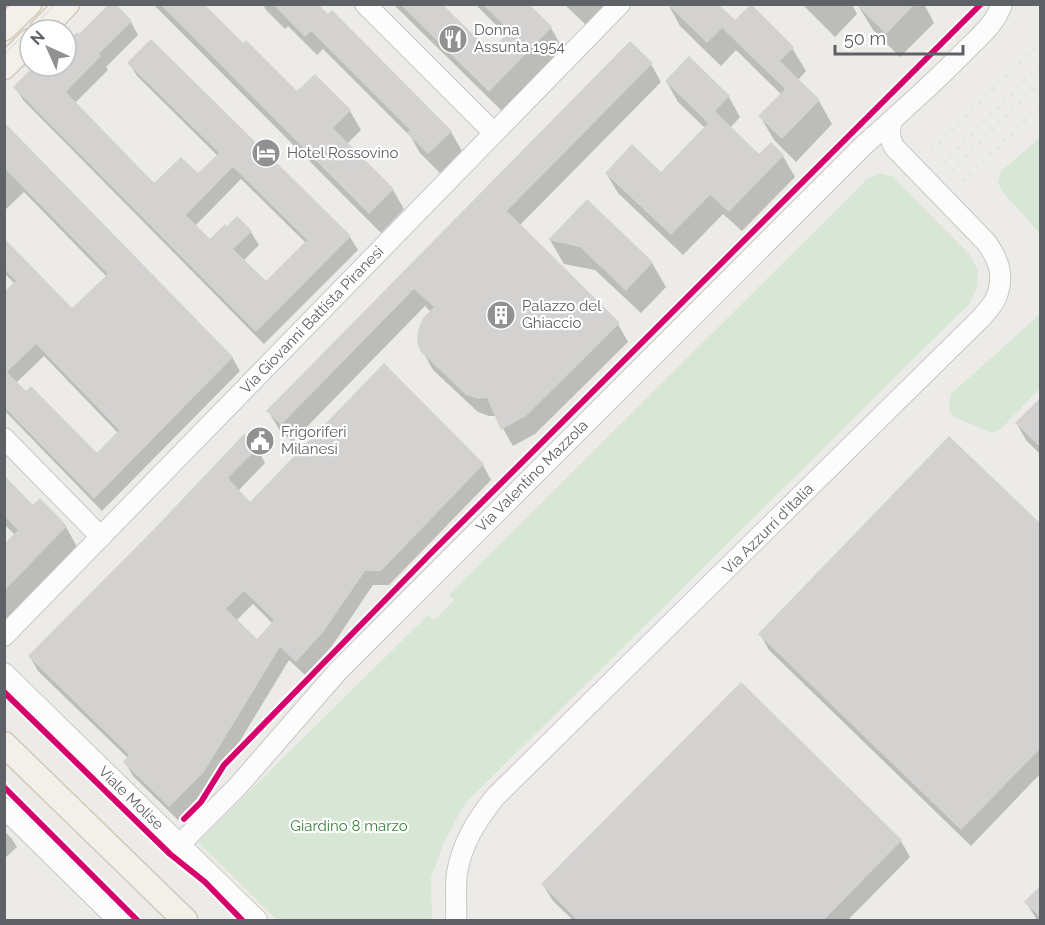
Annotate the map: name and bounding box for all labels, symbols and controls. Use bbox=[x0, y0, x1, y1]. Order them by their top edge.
north arrow bbox=[18, 18, 78, 78]
scale bar bbox=[835, 18, 962, 56]
place label: Donna Assunta 1954 bbox=[474, 21, 565, 56]
restaurant icon: Donna Assunta 1954 bbox=[437, 23, 469, 55]
text: N bbox=[27, 27, 49, 49]
text: 50 m bbox=[844, 28, 886, 49]
hotel icon: Hotel Rossovino bbox=[250, 137, 282, 169]
place label: Hotel Rossovino bbox=[287, 144, 399, 162]
street label: Via Giovanni Battista Piranesi bbox=[237, 242, 387, 398]
place label: Palazzo del Ghiaccio bbox=[522, 297, 602, 332]
building icon: Palazzo del Ghiaccio bbox=[485, 299, 517, 331]
street label: Via Valentino Mazzola bbox=[472, 416, 592, 536]
place label: Frigoriferi Milanesi bbox=[281, 423, 347, 458]
public building icon: Frigoriferi Milanesi bbox=[244, 425, 276, 457]
street label: Via Azzurri d'Italia bbox=[719, 480, 817, 578]
street label: Viale Molise bbox=[95, 762, 167, 834]
park label: Giardino 8 marzo bbox=[290, 817, 408, 835]

